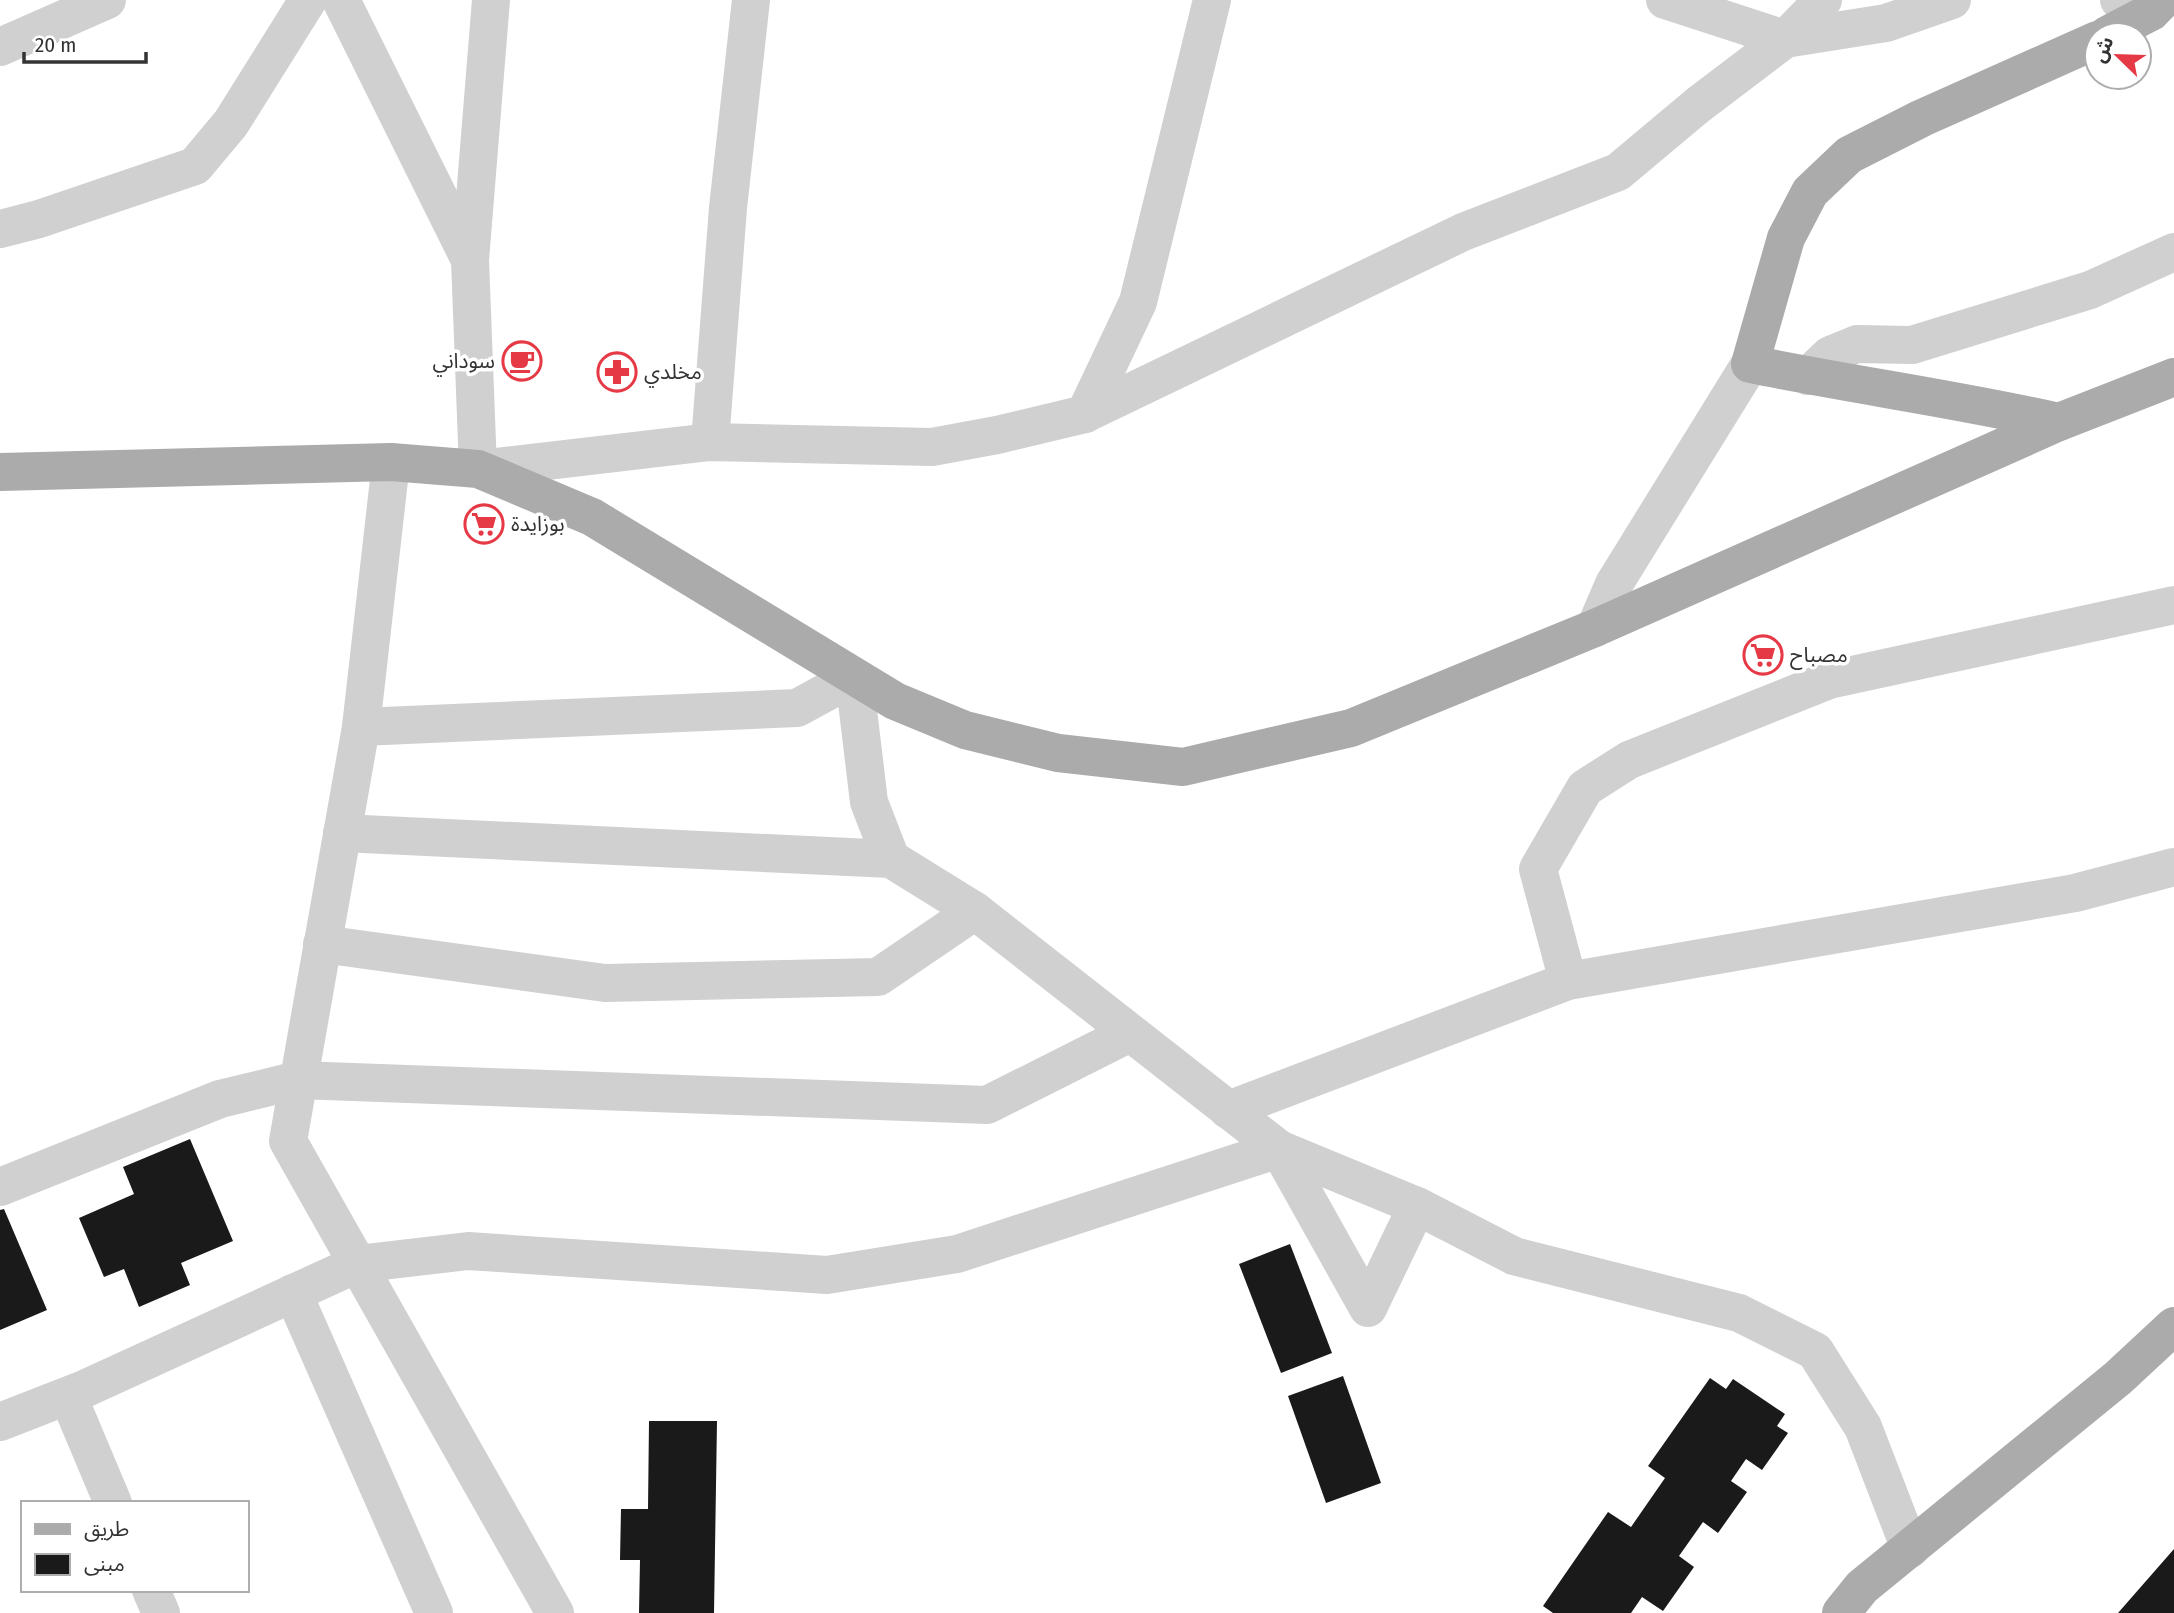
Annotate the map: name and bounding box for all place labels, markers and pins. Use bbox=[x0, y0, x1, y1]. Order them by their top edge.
cafe icon: سوداني bbox=[501, 340, 543, 382]
place label: سوداني bbox=[433, 348, 495, 377]
pharmacy icon: مخلدي bbox=[596, 351, 638, 393]
place label: مخلدي bbox=[644, 359, 702, 388]
supermarket icon: بوزايدة bbox=[463, 503, 505, 545]
place label: بوزايدة bbox=[511, 511, 565, 537]
supermarket icon: مصباح bbox=[1742, 634, 1784, 676]
place label: مصباح bbox=[1790, 642, 1848, 670]

